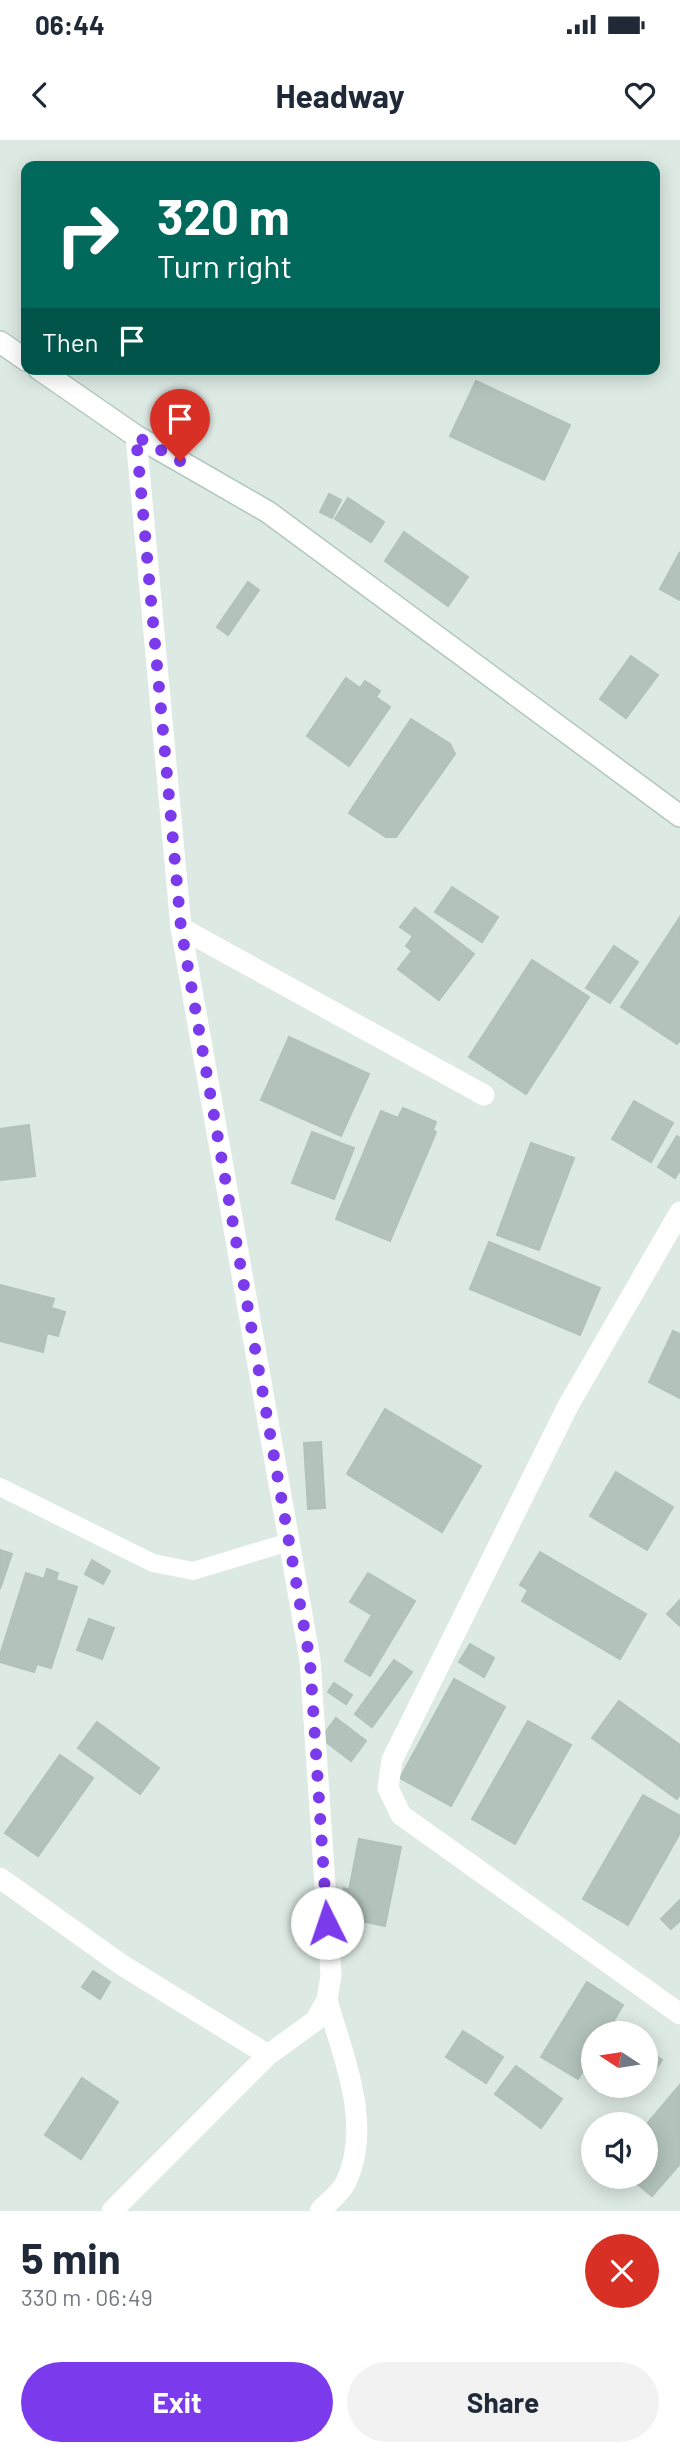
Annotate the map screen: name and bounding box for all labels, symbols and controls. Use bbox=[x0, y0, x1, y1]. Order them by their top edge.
text: 06:44 bbox=[35, 9, 105, 40]
icon: back bbox=[21, 76, 59, 114]
text: Headway bbox=[275, 76, 405, 114]
icon: heart bbox=[621, 76, 659, 114]
text: 320 m bbox=[157, 186, 290, 245]
icon: right bbox=[42, 189, 133, 280]
text: Turn right bbox=[157, 246, 292, 284]
icon: arrive bbox=[113, 322, 151, 360]
text: Then bbox=[42, 326, 99, 357]
pin bbox=[150, 389, 210, 461]
icon: arrive bbox=[161, 400, 199, 438]
position arrow bbox=[290, 1886, 364, 1960]
north arrow bbox=[581, 2021, 658, 2098]
map controls bbox=[581, 2021, 658, 2189]
button: sound bbox=[581, 2112, 658, 2189]
text: 5 min bbox=[21, 2232, 121, 2282]
button: close bbox=[585, 2234, 659, 2308]
text: 330 m · 06:49 bbox=[21, 2283, 153, 2311]
button: Exit bbox=[21, 2362, 333, 2442]
button: Share bbox=[347, 2362, 659, 2442]

